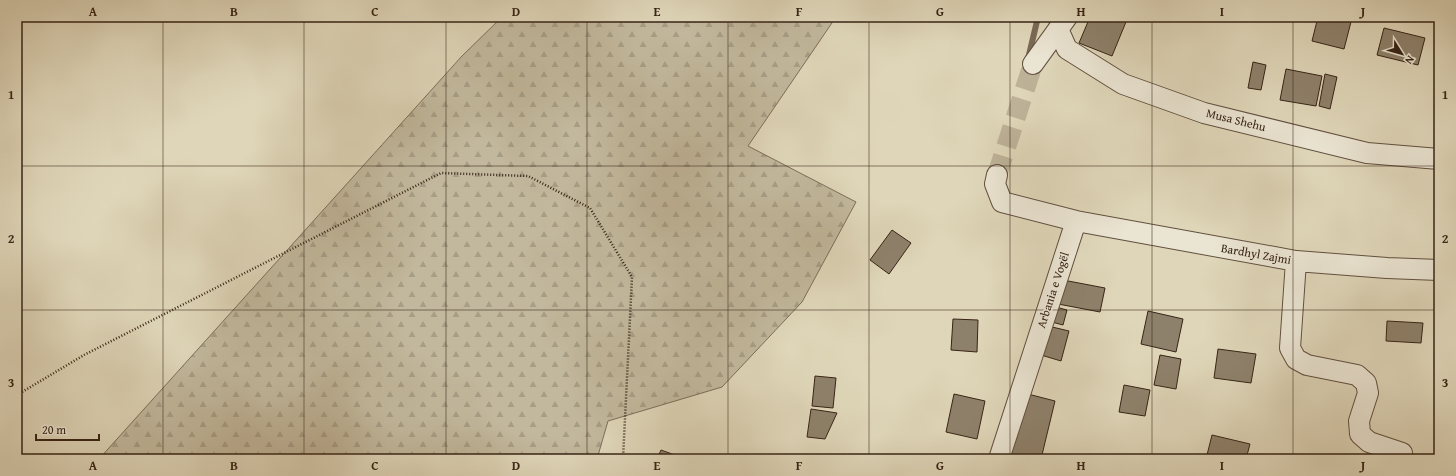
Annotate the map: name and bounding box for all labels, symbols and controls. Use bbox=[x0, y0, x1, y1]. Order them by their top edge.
text: A bbox=[89, 2, 98, 21]
text: B bbox=[230, 2, 238, 21]
text: C bbox=[371, 2, 379, 21]
text: D bbox=[512, 2, 520, 21]
text: E bbox=[654, 2, 661, 21]
text: F bbox=[796, 2, 803, 21]
text: G bbox=[936, 2, 944, 21]
text: H bbox=[1076, 2, 1086, 21]
text: I bbox=[1220, 2, 1224, 21]
text: J bbox=[1359, 2, 1366, 21]
north arrow bbox=[1382, 34, 1422, 74]
text: N bbox=[1401, 52, 1419, 68]
text: 1 bbox=[8, 85, 14, 104]
text: 1 bbox=[1442, 85, 1448, 104]
street label: Musa Shehu bbox=[1205, 104, 1268, 135]
text: 2 bbox=[8, 229, 15, 248]
text: 2 bbox=[1442, 229, 1449, 248]
street label: Bardhyl Zajmi bbox=[1220, 239, 1293, 268]
street label: Arbania e Vogël bbox=[1032, 249, 1073, 330]
text: 3 bbox=[8, 373, 14, 392]
text: 3 bbox=[1442, 373, 1448, 392]
scale bar bbox=[36, 416, 99, 442]
text: 20 m bbox=[42, 421, 66, 438]
text: A bbox=[89, 456, 98, 475]
text: B bbox=[230, 456, 238, 475]
text: C bbox=[371, 456, 379, 475]
text: D bbox=[512, 456, 520, 475]
text: E bbox=[654, 456, 661, 475]
text: F bbox=[796, 456, 803, 475]
text: G bbox=[936, 456, 944, 475]
text: H bbox=[1076, 456, 1086, 475]
text: I bbox=[1220, 456, 1224, 475]
text: J bbox=[1359, 456, 1366, 475]

